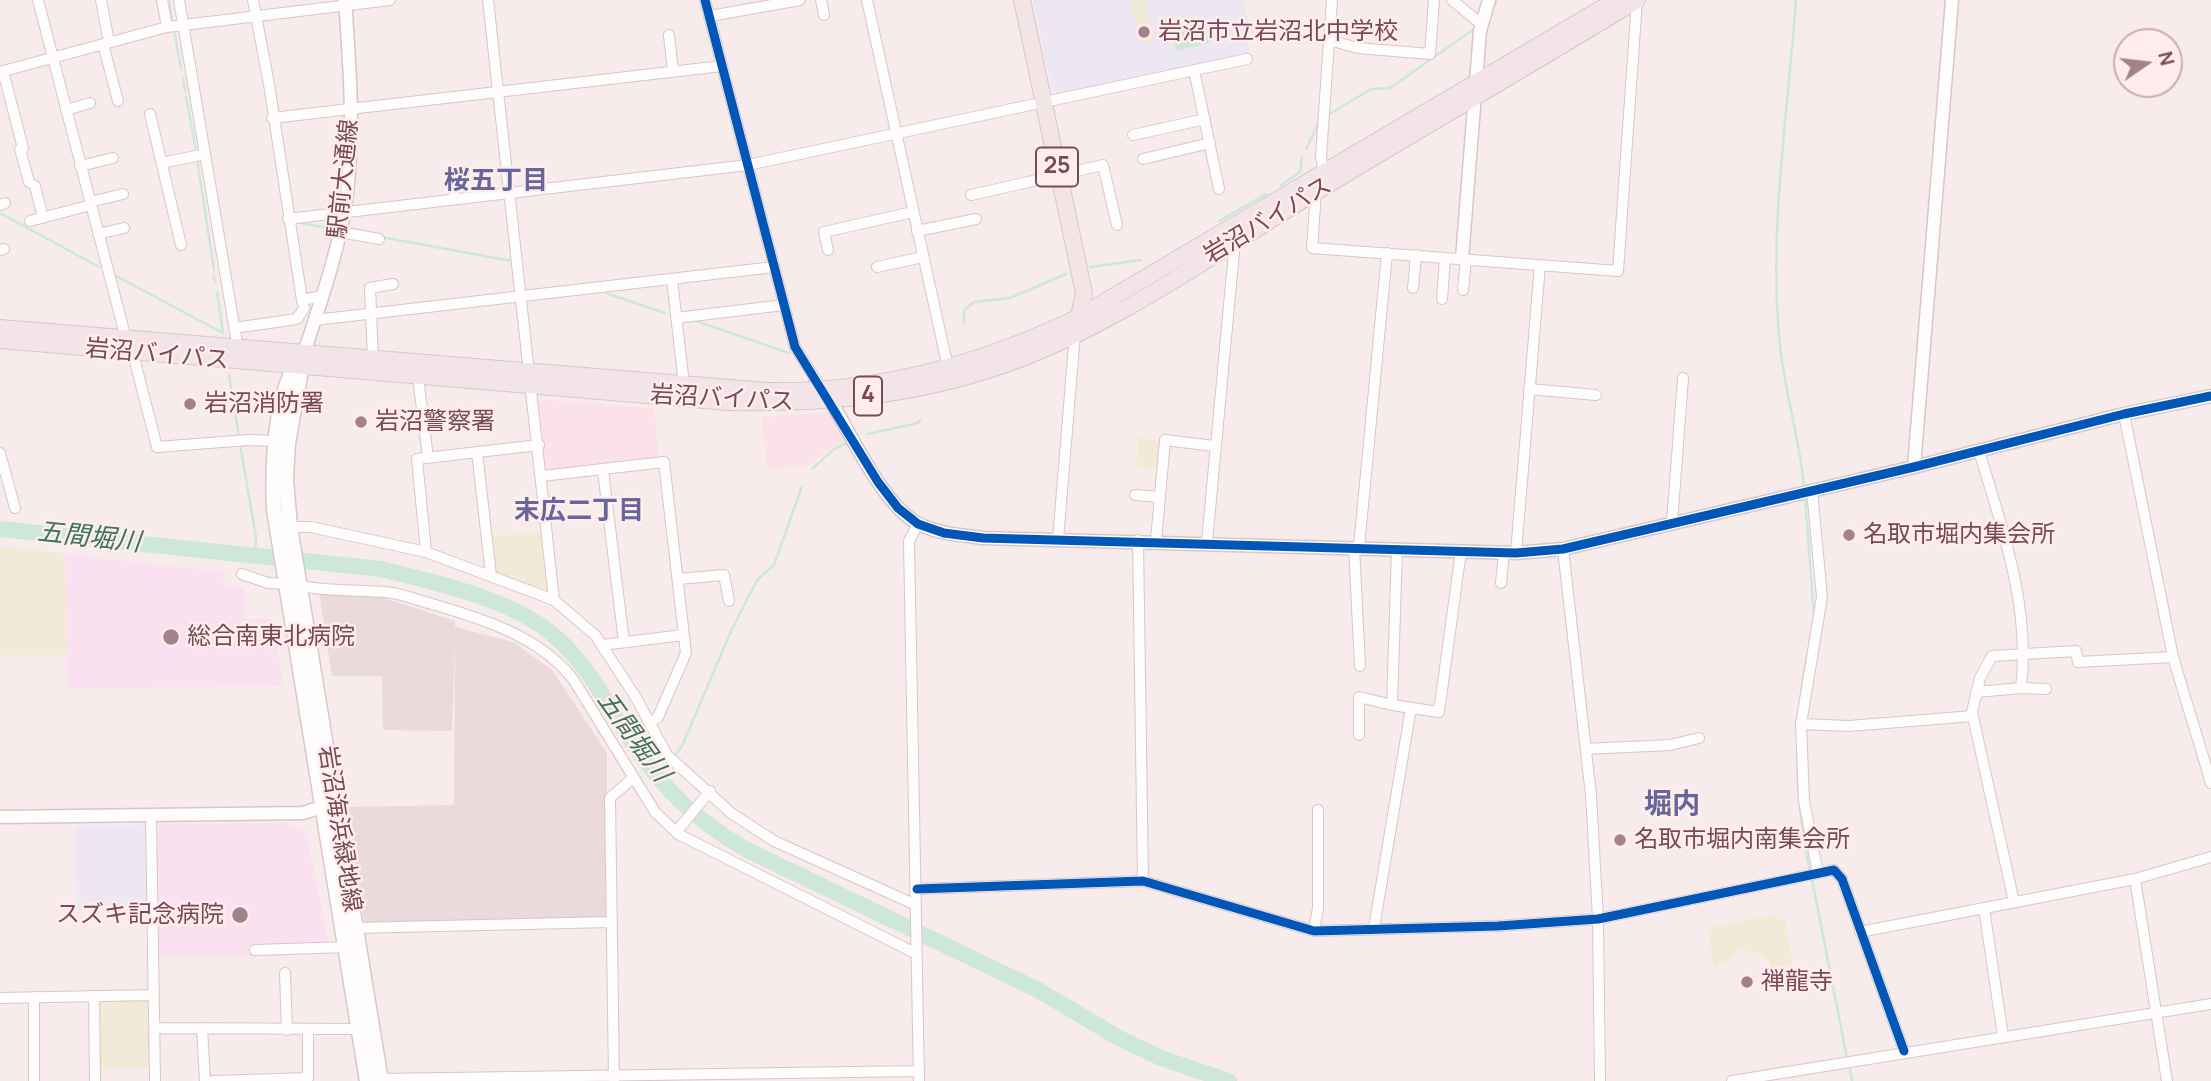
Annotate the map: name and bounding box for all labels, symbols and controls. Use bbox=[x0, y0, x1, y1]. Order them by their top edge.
place label: 岩沼市立岩沼北中学校 bbox=[1158, 18, 1398, 46]
marker: 岩沼市立岩沼北中学校 bbox=[1136, 24, 1152, 40]
north arrow bbox=[2113, 28, 2183, 98]
text: N bbox=[2152, 49, 2181, 68]
street label: 駅前大通線 bbox=[323, 118, 365, 240]
road number: 25 bbox=[1036, 148, 1078, 186]
district label: 桜五丁目 bbox=[444, 166, 548, 198]
street label: 岩沼バイパス bbox=[1199, 172, 1337, 270]
street label: 岩沼バイパス bbox=[84, 334, 230, 376]
road number: 4 bbox=[854, 376, 882, 416]
street label: 岩沼バイパス bbox=[649, 381, 795, 417]
place label: 岩沼消防署 bbox=[204, 390, 324, 418]
marker: 岩沼消防署 bbox=[182, 396, 198, 412]
place label: 岩沼警察署 bbox=[375, 408, 495, 436]
marker: 岩沼警察署 bbox=[353, 414, 369, 430]
district label: 末広二丁目 bbox=[514, 496, 644, 528]
water label: 五間堀川 bbox=[36, 517, 142, 559]
place label: 名取市堀内集会所 bbox=[1863, 521, 2055, 549]
marker: 名取市堀内集会所 bbox=[1841, 527, 1857, 543]
place label: 総合南東北病院 bbox=[187, 623, 355, 651]
marker: 総合南東北病院 bbox=[161, 627, 181, 647]
water label: 五間堀川 bbox=[590, 686, 676, 788]
street label: 岩沼海浜緑地線 bbox=[312, 744, 366, 914]
district label: 堀内 bbox=[1644, 788, 1700, 822]
place label: 名取市堀内南集会所 bbox=[1634, 826, 1850, 854]
marker: 名取市堀内南集会所 bbox=[1612, 832, 1628, 848]
place label: スズキ記念病院 bbox=[56, 901, 224, 929]
marker: スズキ記念病院 bbox=[230, 905, 250, 925]
place label: 禅龍寺 bbox=[1761, 968, 1833, 996]
marker: 禅龍寺 bbox=[1739, 974, 1755, 990]

